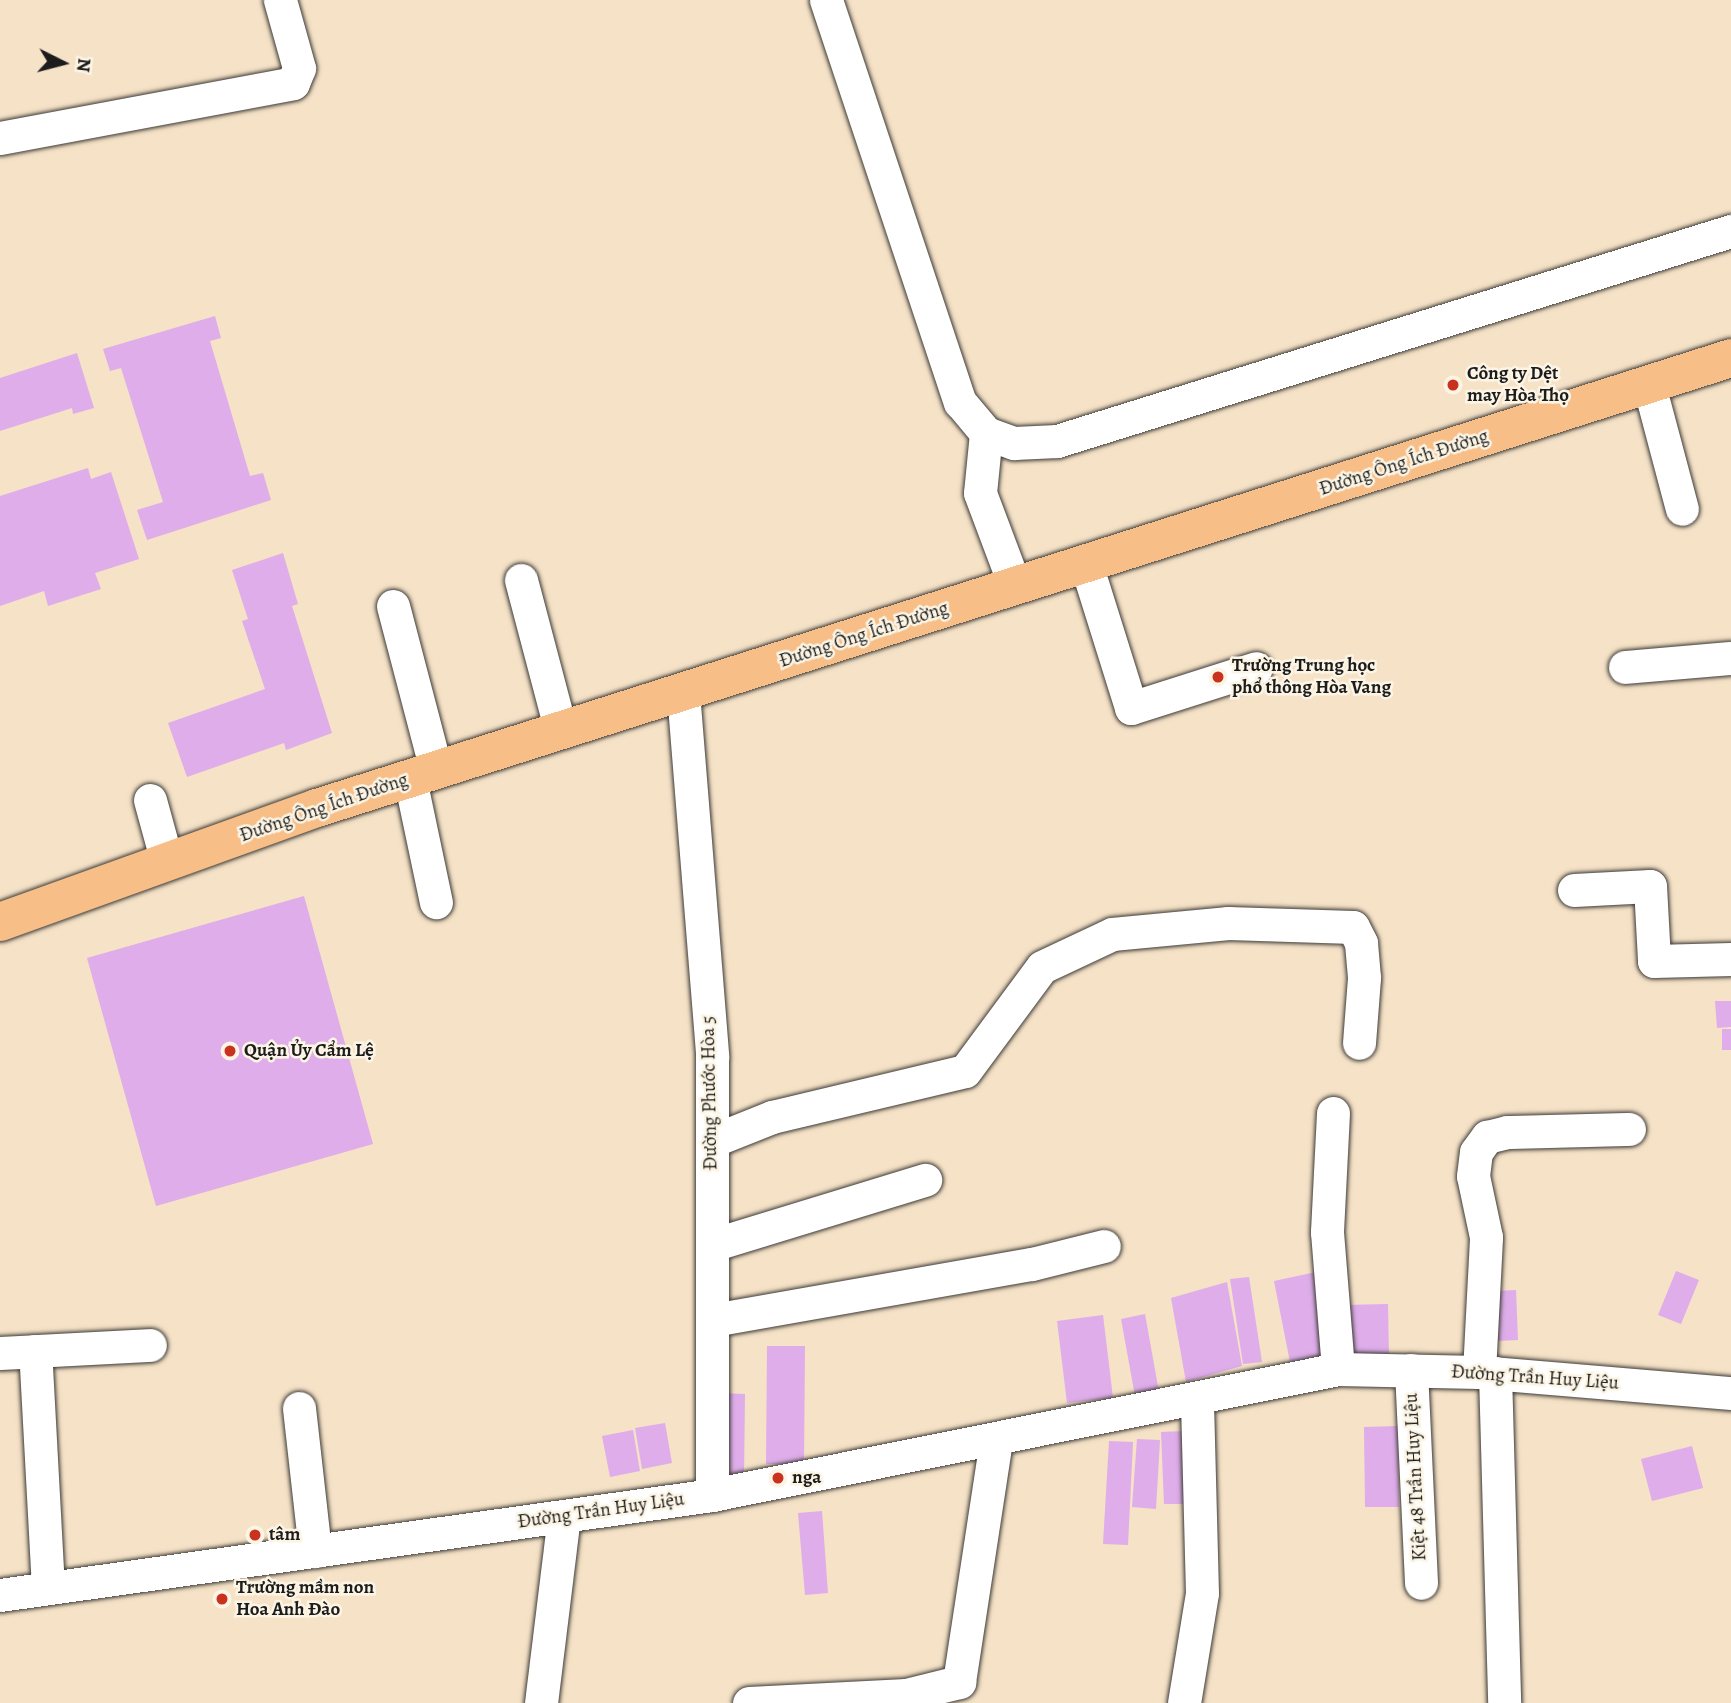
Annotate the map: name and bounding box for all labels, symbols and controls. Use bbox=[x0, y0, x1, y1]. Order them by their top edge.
north arrow bbox=[28, 28, 98, 98]
text: N bbox=[70, 57, 98, 73]
place label: Công ty Dệt may Hòa Thọ bbox=[1467, 363, 1569, 407]
marker: Công ty Dệt may Hòa Thọ bbox=[1445, 377, 1461, 393]
street label: Đường Ông Ích Đường bbox=[1316, 425, 1492, 501]
street label: Đường Ông Ích Đường bbox=[776, 597, 952, 673]
place label: Trường Trung học phổ thông Hòa Vang bbox=[1232, 655, 1391, 699]
marker: Trường Trung học phổ thông Hòa Vang bbox=[1210, 669, 1226, 685]
street label: Đường Ông Ích Đường bbox=[237, 768, 411, 848]
street label: Đường Phước Hòa 5 bbox=[697, 1016, 723, 1170]
place label: Quận Ủy Cẩm Lệ bbox=[244, 1040, 374, 1062]
marker: Quận Ủy Cẩm Lệ bbox=[222, 1043, 238, 1059]
street label: Đường Trần Huy Liệu bbox=[1450, 1361, 1620, 1395]
street label: Kiệt 48 Trần Huy Liệu bbox=[1400, 1393, 1432, 1561]
place label: nga bbox=[792, 1467, 821, 1489]
marker: nga bbox=[770, 1470, 786, 1486]
street label: Đường Trần Huy Liệu bbox=[516, 1488, 686, 1534]
place label: tâm bbox=[269, 1524, 300, 1546]
marker: tâm bbox=[247, 1527, 263, 1543]
place label: Trường mầm non Hoa Anh Đào bbox=[236, 1577, 374, 1621]
marker: Trường mầm non Hoa Anh Đào bbox=[214, 1591, 230, 1607]

